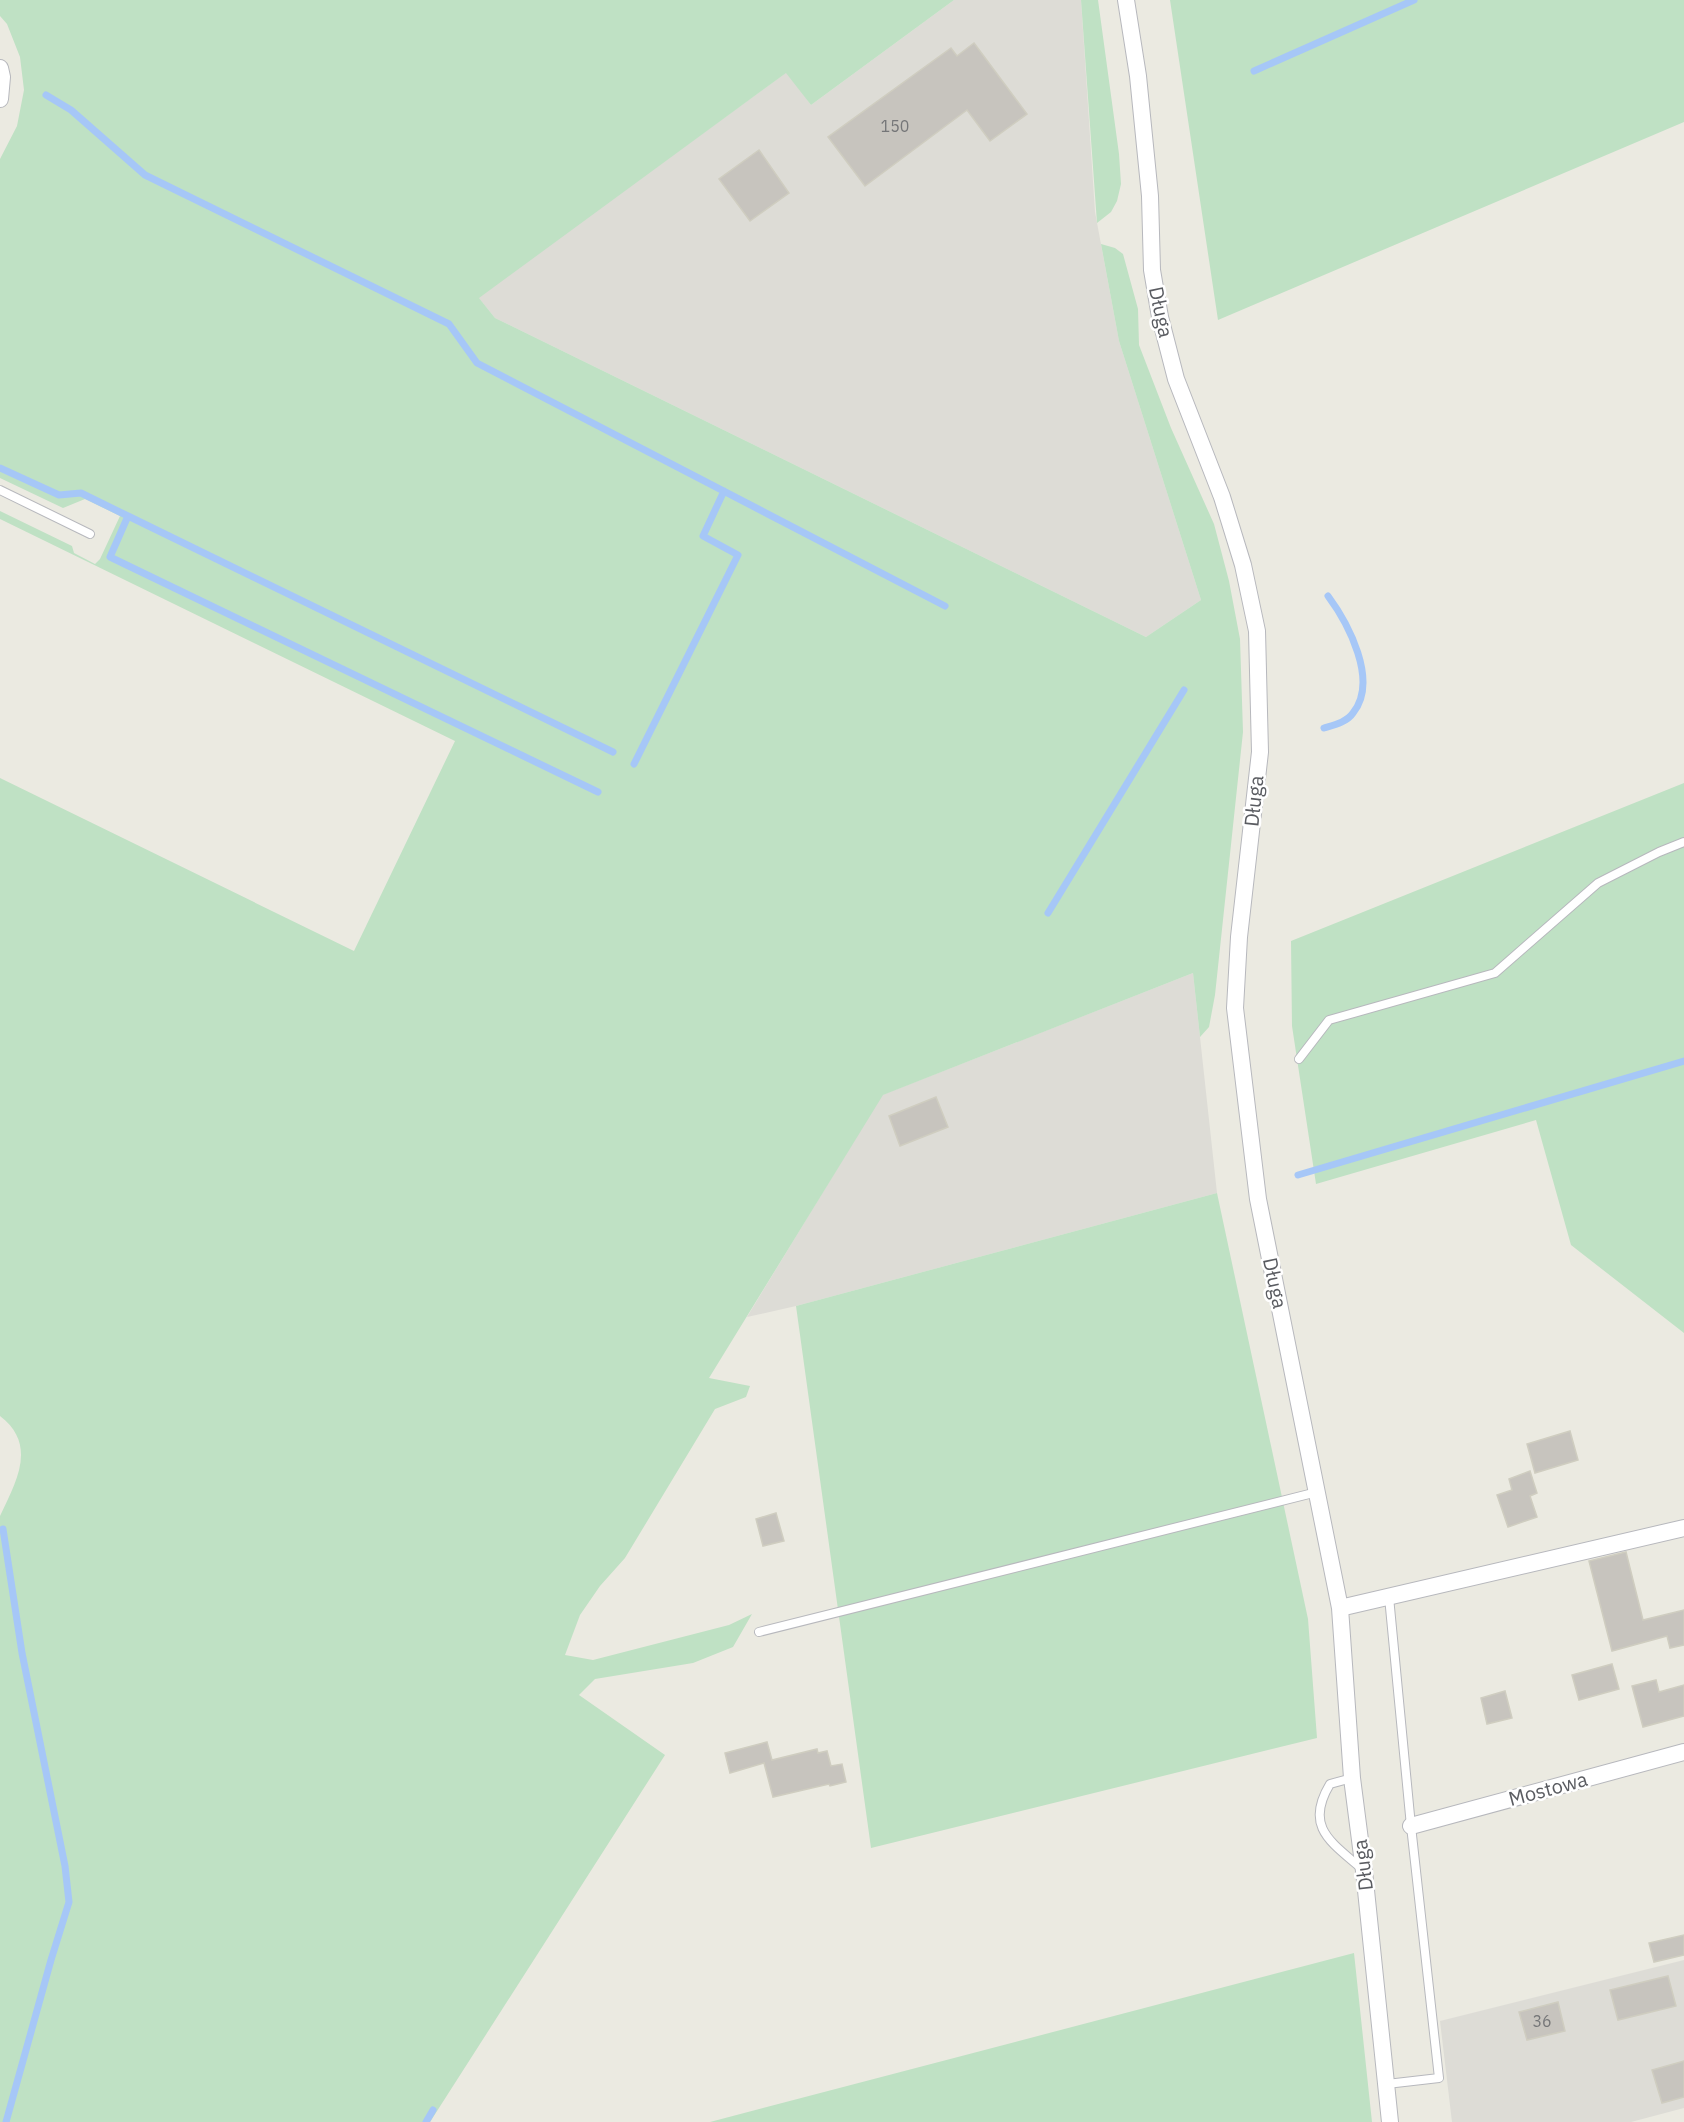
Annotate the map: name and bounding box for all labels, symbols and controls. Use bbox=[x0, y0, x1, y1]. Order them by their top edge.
house number: 150 bbox=[881, 116, 909, 136]
street label: Długa bbox=[1143, 284, 1180, 340]
street label: Długa bbox=[1237, 774, 1270, 828]
street label: Długa bbox=[1257, 1255, 1294, 1311]
street label: Mostowa bbox=[1505, 1765, 1591, 1812]
street label: Długa bbox=[1346, 1838, 1379, 1892]
house number: 36 bbox=[1532, 2011, 1552, 2031]

